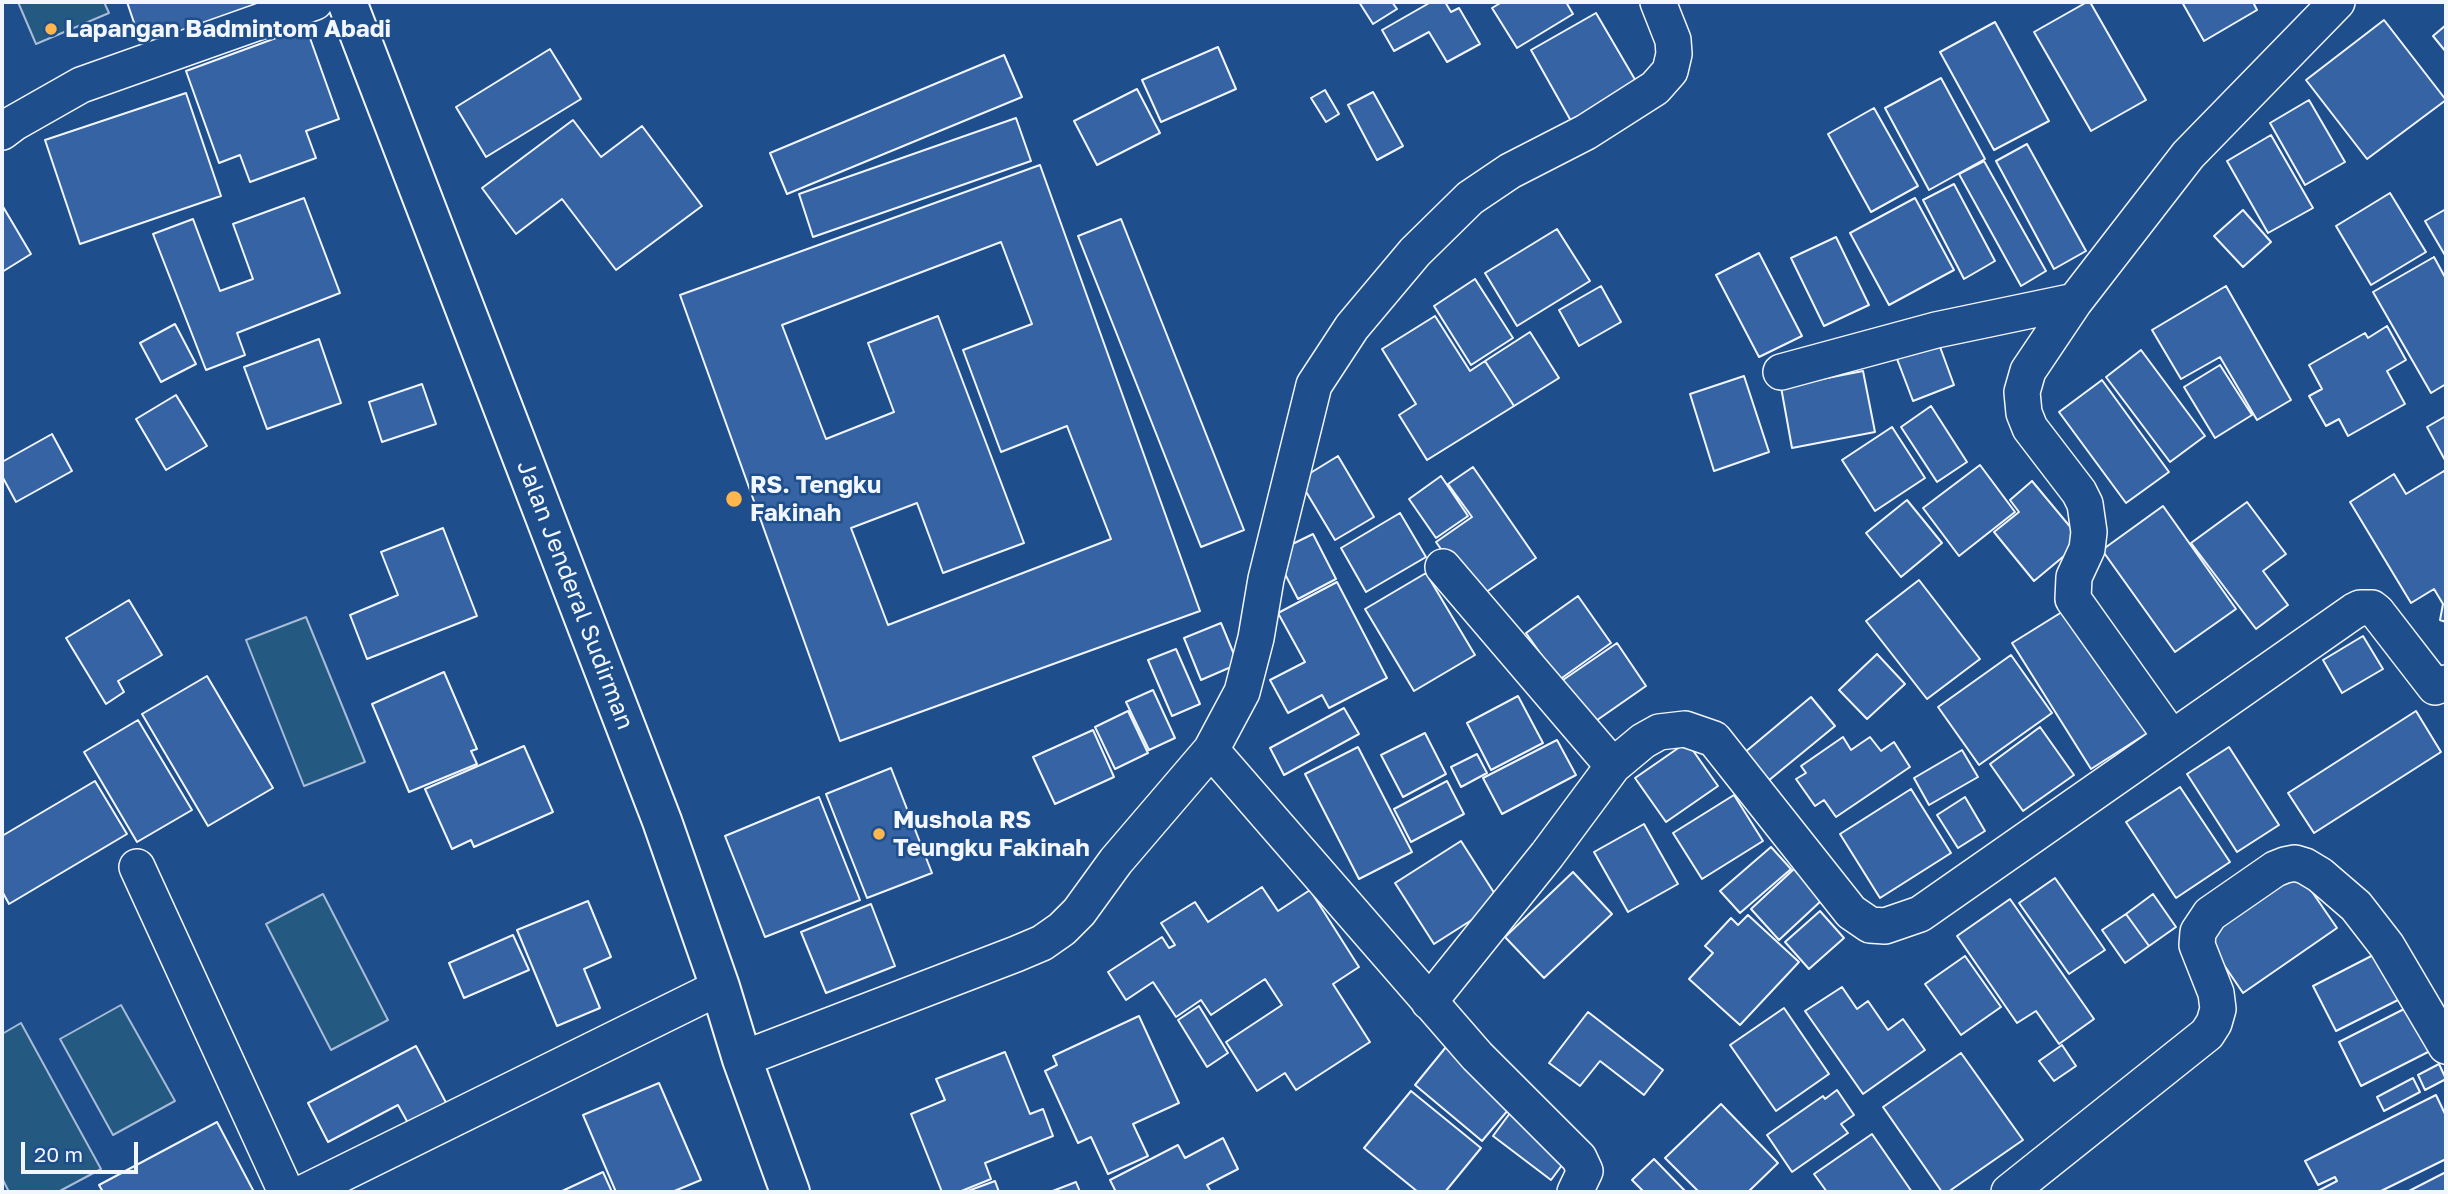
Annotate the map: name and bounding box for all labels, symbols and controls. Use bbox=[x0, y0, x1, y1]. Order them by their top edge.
place label: Lapangan Badmintom Abadi bbox=[65, 15, 391, 43]
marker: Lapangan Badmintom Abadi bbox=[43, 21, 59, 37]
street label: Jalan Jenderal Sudirman bbox=[510, 456, 640, 734]
place label: RS. Tengku Fakinah bbox=[750, 471, 881, 527]
marker: RS. Tengku Fakinah bbox=[724, 489, 744, 509]
place label: Mushola RS Teungku Fakinah bbox=[893, 806, 1090, 862]
marker: Mushola RS Teungku Fakinah bbox=[871, 826, 887, 842]
scale bar bbox=[24, 1128, 142, 1172]
text: 20 m bbox=[34, 1141, 83, 1167]

